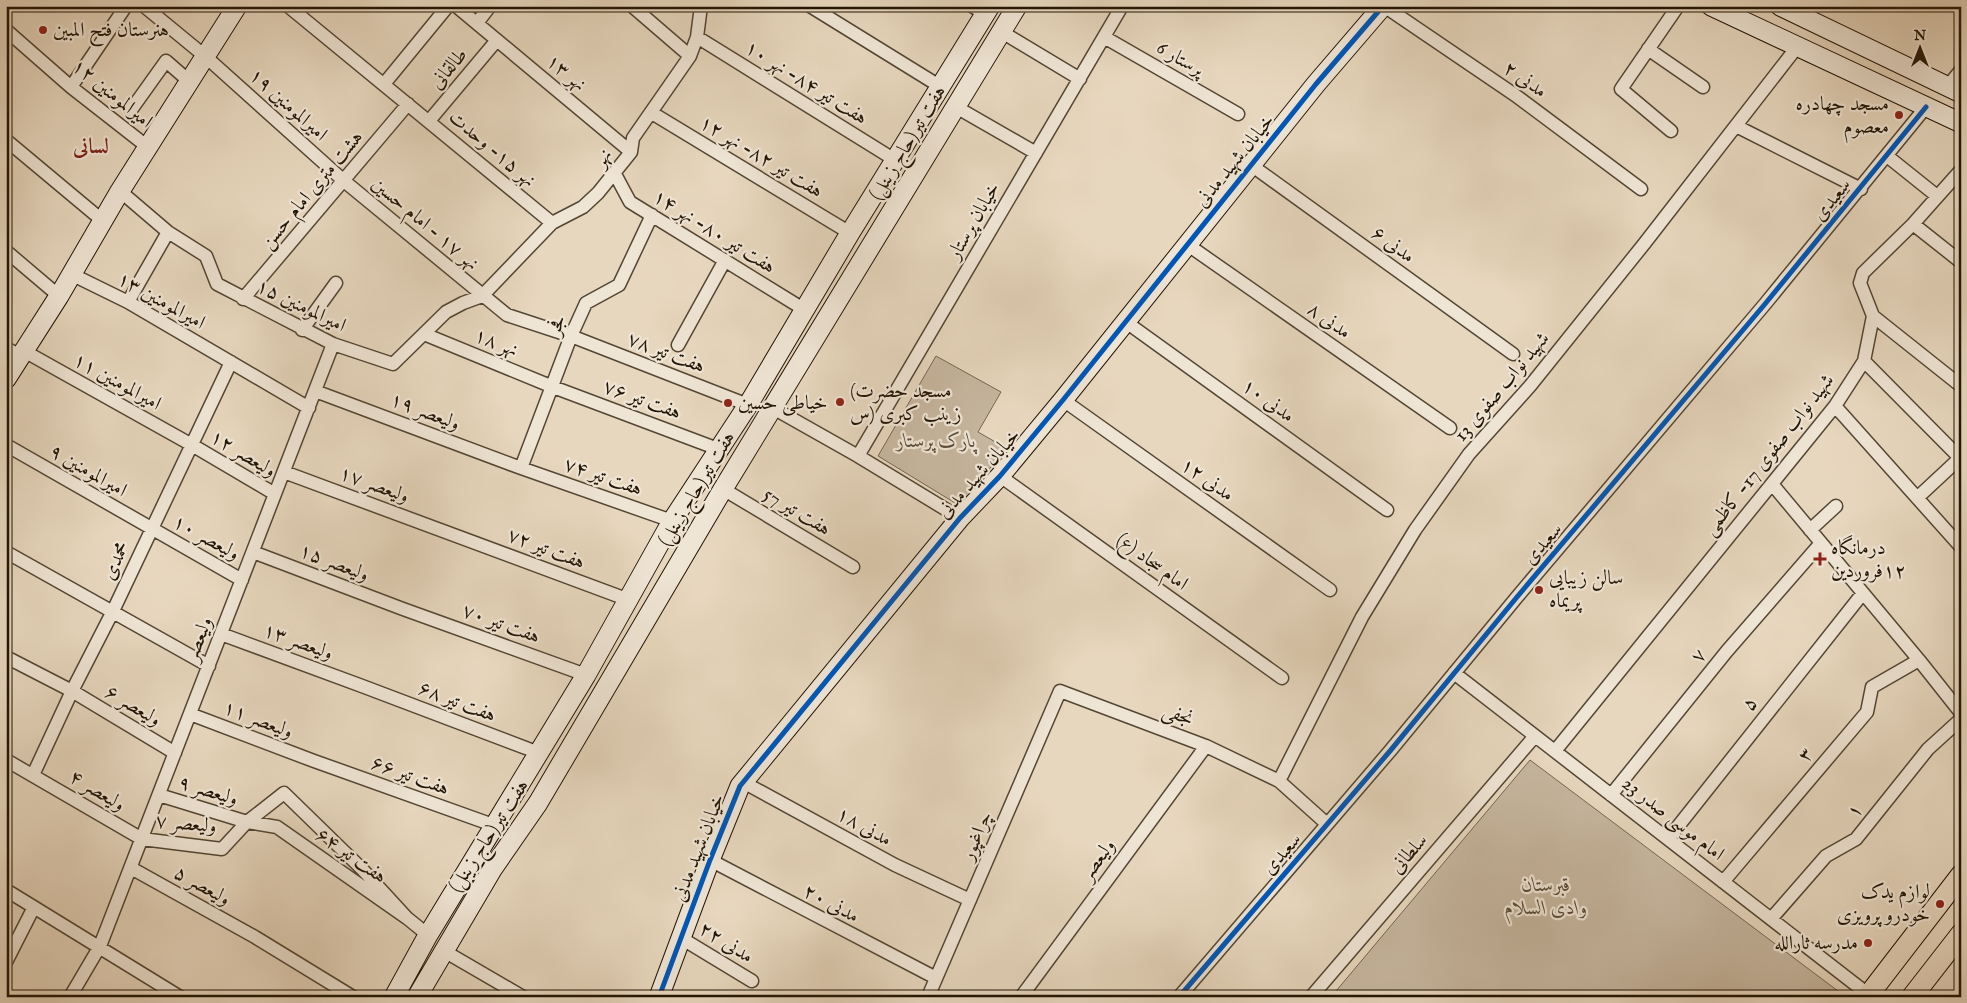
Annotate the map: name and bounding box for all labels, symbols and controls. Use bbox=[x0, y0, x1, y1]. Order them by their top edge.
place label: هنرستان فتح المبین bbox=[53, 18, 169, 47]
north arrow bbox=[1894, 22, 1944, 72]
marker: هنرستان فتح المبین bbox=[37, 24, 49, 36]
text: N bbox=[1913, 27, 1926, 45]
street label: هفت تیر ۸۴- نهر ۱۰ bbox=[740, 35, 872, 131]
street label: پرستار 6 bbox=[1152, 35, 1211, 84]
street label: طالقانی bbox=[425, 43, 473, 95]
street label: نهر ۱۳ bbox=[541, 49, 591, 97]
street label: امیرالمومنین ۱۲ bbox=[66, 54, 158, 134]
street label: مدنی ۲ bbox=[1498, 56, 1552, 104]
street label: امیرالمومنین ۱۹ bbox=[244, 63, 332, 147]
street label: هفت تیر(حاج زینل) bbox=[864, 81, 956, 207]
place label: مسجد چهادره معصوم bbox=[1796, 92, 1889, 144]
street label: نهر ۱۵- وحدت bbox=[443, 105, 541, 193]
street label: خیابان شهید مدنی bbox=[1190, 109, 1280, 213]
marker: مسجد چهادره معصوم bbox=[1893, 109, 1905, 121]
street label: هفت تیر ۸۲- نهر ۱۲ bbox=[695, 110, 827, 204]
street label: هشت متری امام حسن bbox=[255, 125, 372, 257]
district label: لسانی bbox=[72, 134, 109, 161]
street label: نهر bbox=[587, 143, 618, 174]
street label: نهر ۱۷ - امام حسین bbox=[363, 172, 484, 279]
street label: سعیدی bbox=[1807, 173, 1857, 227]
street label: خیابان پرستار bbox=[941, 178, 1006, 266]
street label: هفت تیر ۸۰- نهر ۱۴ bbox=[648, 184, 780, 280]
street label: مدنی ۶ bbox=[1366, 221, 1420, 269]
street label: امیرالمومنین ۱۳ bbox=[112, 267, 210, 335]
street label: امیرالمومنین ۱۵ bbox=[252, 273, 350, 339]
street label: مدنی ۸ bbox=[1302, 297, 1356, 345]
street label: فجر bbox=[541, 311, 572, 341]
street label: نهر ۱۸ bbox=[470, 323, 522, 363]
street label: هفت تیر ۷۸ bbox=[624, 327, 708, 379]
street label: شهید نواب صفوی 13 bbox=[1449, 327, 1555, 447]
street label: امیرالمومنین ۱۱ bbox=[68, 348, 166, 416]
street label: شهید نواب صفوی 17- کاظمی bbox=[1698, 369, 1840, 541]
street label: مدنی ۱۰ bbox=[1237, 373, 1299, 429]
street label: هفت تیر ۷۶ bbox=[600, 374, 684, 426]
place label: (مسجد حضرت زینب کبری (س bbox=[850, 379, 962, 427]
street label: ولیعصر ۱۹ bbox=[387, 387, 463, 437]
place label: خیاطی حسین bbox=[738, 391, 828, 416]
marker: (مسجد حضرت زینب کبری (س bbox=[834, 396, 846, 408]
marker: خیاطی حسین bbox=[722, 397, 734, 409]
street label: خیابان شهید مدنی bbox=[932, 424, 1026, 524]
street label: ولیعصر ۱۲ bbox=[205, 425, 281, 483]
street label: هفت تیر(حاج زینل) bbox=[653, 427, 745, 553]
park label: پارک پرستار bbox=[894, 429, 978, 455]
street label: امیرالمومنین ۹ bbox=[45, 439, 131, 503]
street label: هفت تیر ۷۴ bbox=[561, 452, 645, 502]
street label: مدنی ۱۲ bbox=[1175, 453, 1239, 507]
street label: ولیعصر ۱۷ bbox=[336, 461, 412, 509]
street label: هفت تیر 57 bbox=[759, 482, 835, 542]
street label: ولیعصر ۱۰ bbox=[168, 509, 244, 567]
street label: سعیدی bbox=[1518, 518, 1568, 570]
street label: هفت تیر ۷۲ bbox=[504, 523, 588, 575]
street label: امام سجاد (ع) bbox=[1109, 527, 1193, 600]
place label: درمانگاه ١٢فروردین bbox=[1831, 534, 1906, 584]
street label: محمدی bbox=[96, 538, 136, 584]
street label: ولیعصر ۱۵ bbox=[296, 538, 372, 588]
marker: درمانگاه ١٢فروردین bbox=[1813, 552, 1827, 566]
place label: سالن زیبایی پریماه bbox=[1549, 566, 1623, 614]
marker: سالن زیبایی پریماه bbox=[1533, 584, 1545, 596]
street label: هفت تیر ۷۰ bbox=[459, 598, 543, 650]
street label: ولیعصر bbox=[179, 614, 219, 666]
street label: ولیعصر ۱۳ bbox=[260, 618, 336, 666]
street label: ۷ bbox=[1686, 644, 1712, 668]
street label: هفت تیر ۶۸ bbox=[415, 676, 499, 728]
street label: ولیعصر ۶ bbox=[100, 680, 166, 732]
street label: ۵ bbox=[1737, 692, 1763, 716]
street label: ولیعصر ۱۱ bbox=[220, 695, 296, 745]
street label: نجفی bbox=[1159, 698, 1197, 733]
street label: ۳ bbox=[1793, 742, 1819, 768]
street label: هفت تیر ۶۶ bbox=[368, 750, 452, 802]
street label: ولیعصر ۴ bbox=[64, 765, 130, 817]
street label: ولیعصر ۹ bbox=[175, 770, 241, 812]
street label: امام موسی صدر 23 bbox=[1614, 771, 1729, 870]
street label: هفت تیر(حاج زینل) bbox=[443, 775, 538, 899]
street label: خیابان شهید مدنی bbox=[667, 791, 731, 905]
street label: ۱ bbox=[1842, 799, 1868, 823]
street label: مدنی ۱۸ bbox=[832, 802, 896, 852]
street label: چراغپور bbox=[955, 808, 999, 866]
street label: ولیعصر ۷ bbox=[155, 809, 217, 839]
street label: هفت تیر ۶۴ bbox=[311, 822, 391, 890]
street label: سعیدی bbox=[1257, 828, 1307, 880]
street label: سلطانی bbox=[1385, 829, 1433, 879]
street label: ولیعصر bbox=[1073, 834, 1121, 887]
street label: ولیعصر ۵ bbox=[169, 860, 235, 912]
park label: قبرستان وادی السلام bbox=[1505, 873, 1587, 925]
street label: مدنی ۲۰ bbox=[799, 879, 863, 929]
place label: لوازم یدک خودرو پرویزی bbox=[1837, 880, 1930, 928]
marker: لوازم یدک خودرو پرویزی bbox=[1934, 898, 1946, 910]
street label: مدنی ۲۲ bbox=[694, 917, 758, 969]
place label: مدرسه ثارالله bbox=[1774, 931, 1858, 956]
marker: مدرسه ثارالله bbox=[1862, 937, 1874, 949]

